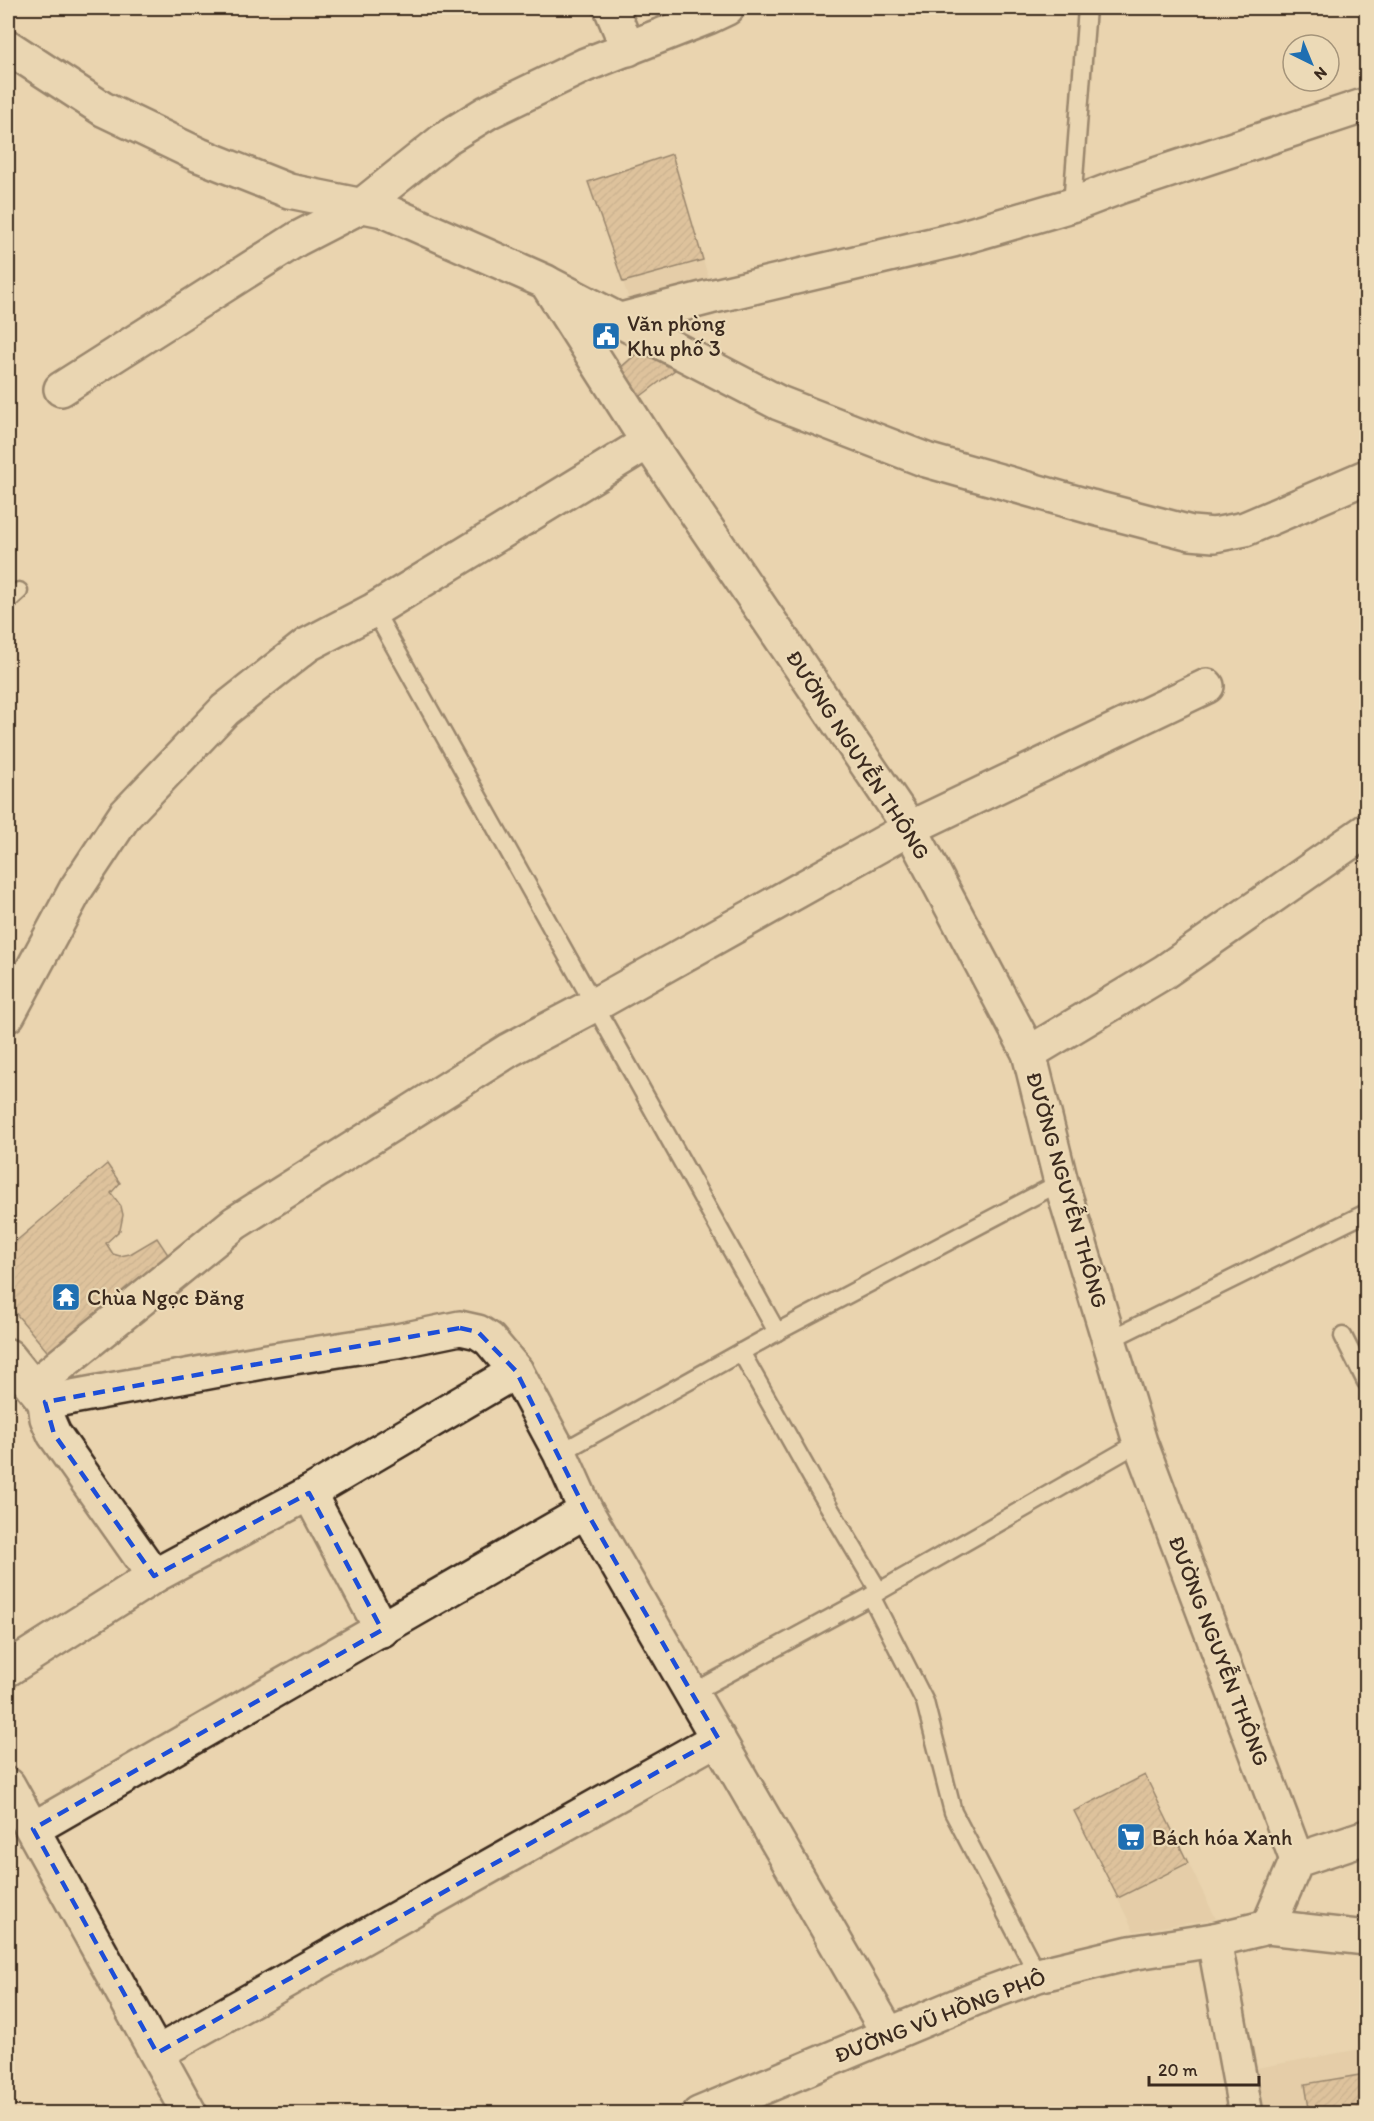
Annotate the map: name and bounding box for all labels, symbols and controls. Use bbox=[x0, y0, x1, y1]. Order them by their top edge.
north arrow bbox=[1281, 33, 1341, 93]
text: N bbox=[1310, 63, 1331, 84]
place label: Văn phòng Khu phố 3 bbox=[627, 310, 726, 362]
public building icon: Văn phòng Khu phố 3 bbox=[590, 320, 622, 352]
street label: ĐƯỜNG NGUYỄN THÔNG bbox=[780, 645, 937, 865]
street label: ĐƯỜNG NGUYỄN THÔNG bbox=[1020, 1069, 1115, 1311]
temple icon: Chùa Ngọc Đăng bbox=[50, 1281, 82, 1313]
place label: Chùa Ngọc Đăng bbox=[87, 1284, 245, 1311]
street label: ĐƯỜNG NGUYỄN THÔNG bbox=[1163, 1532, 1276, 1770]
supermarket icon: Bách hóa Xanh bbox=[1115, 1821, 1147, 1853]
place label: Bách hóa Xanh bbox=[1152, 1824, 1292, 1851]
street label: ĐƯỜNG VŨ HỒNG PHÔ bbox=[830, 1963, 1050, 2069]
scale bar bbox=[1149, 2049, 1258, 2087]
text: 20 m bbox=[1158, 2059, 1198, 2081]

